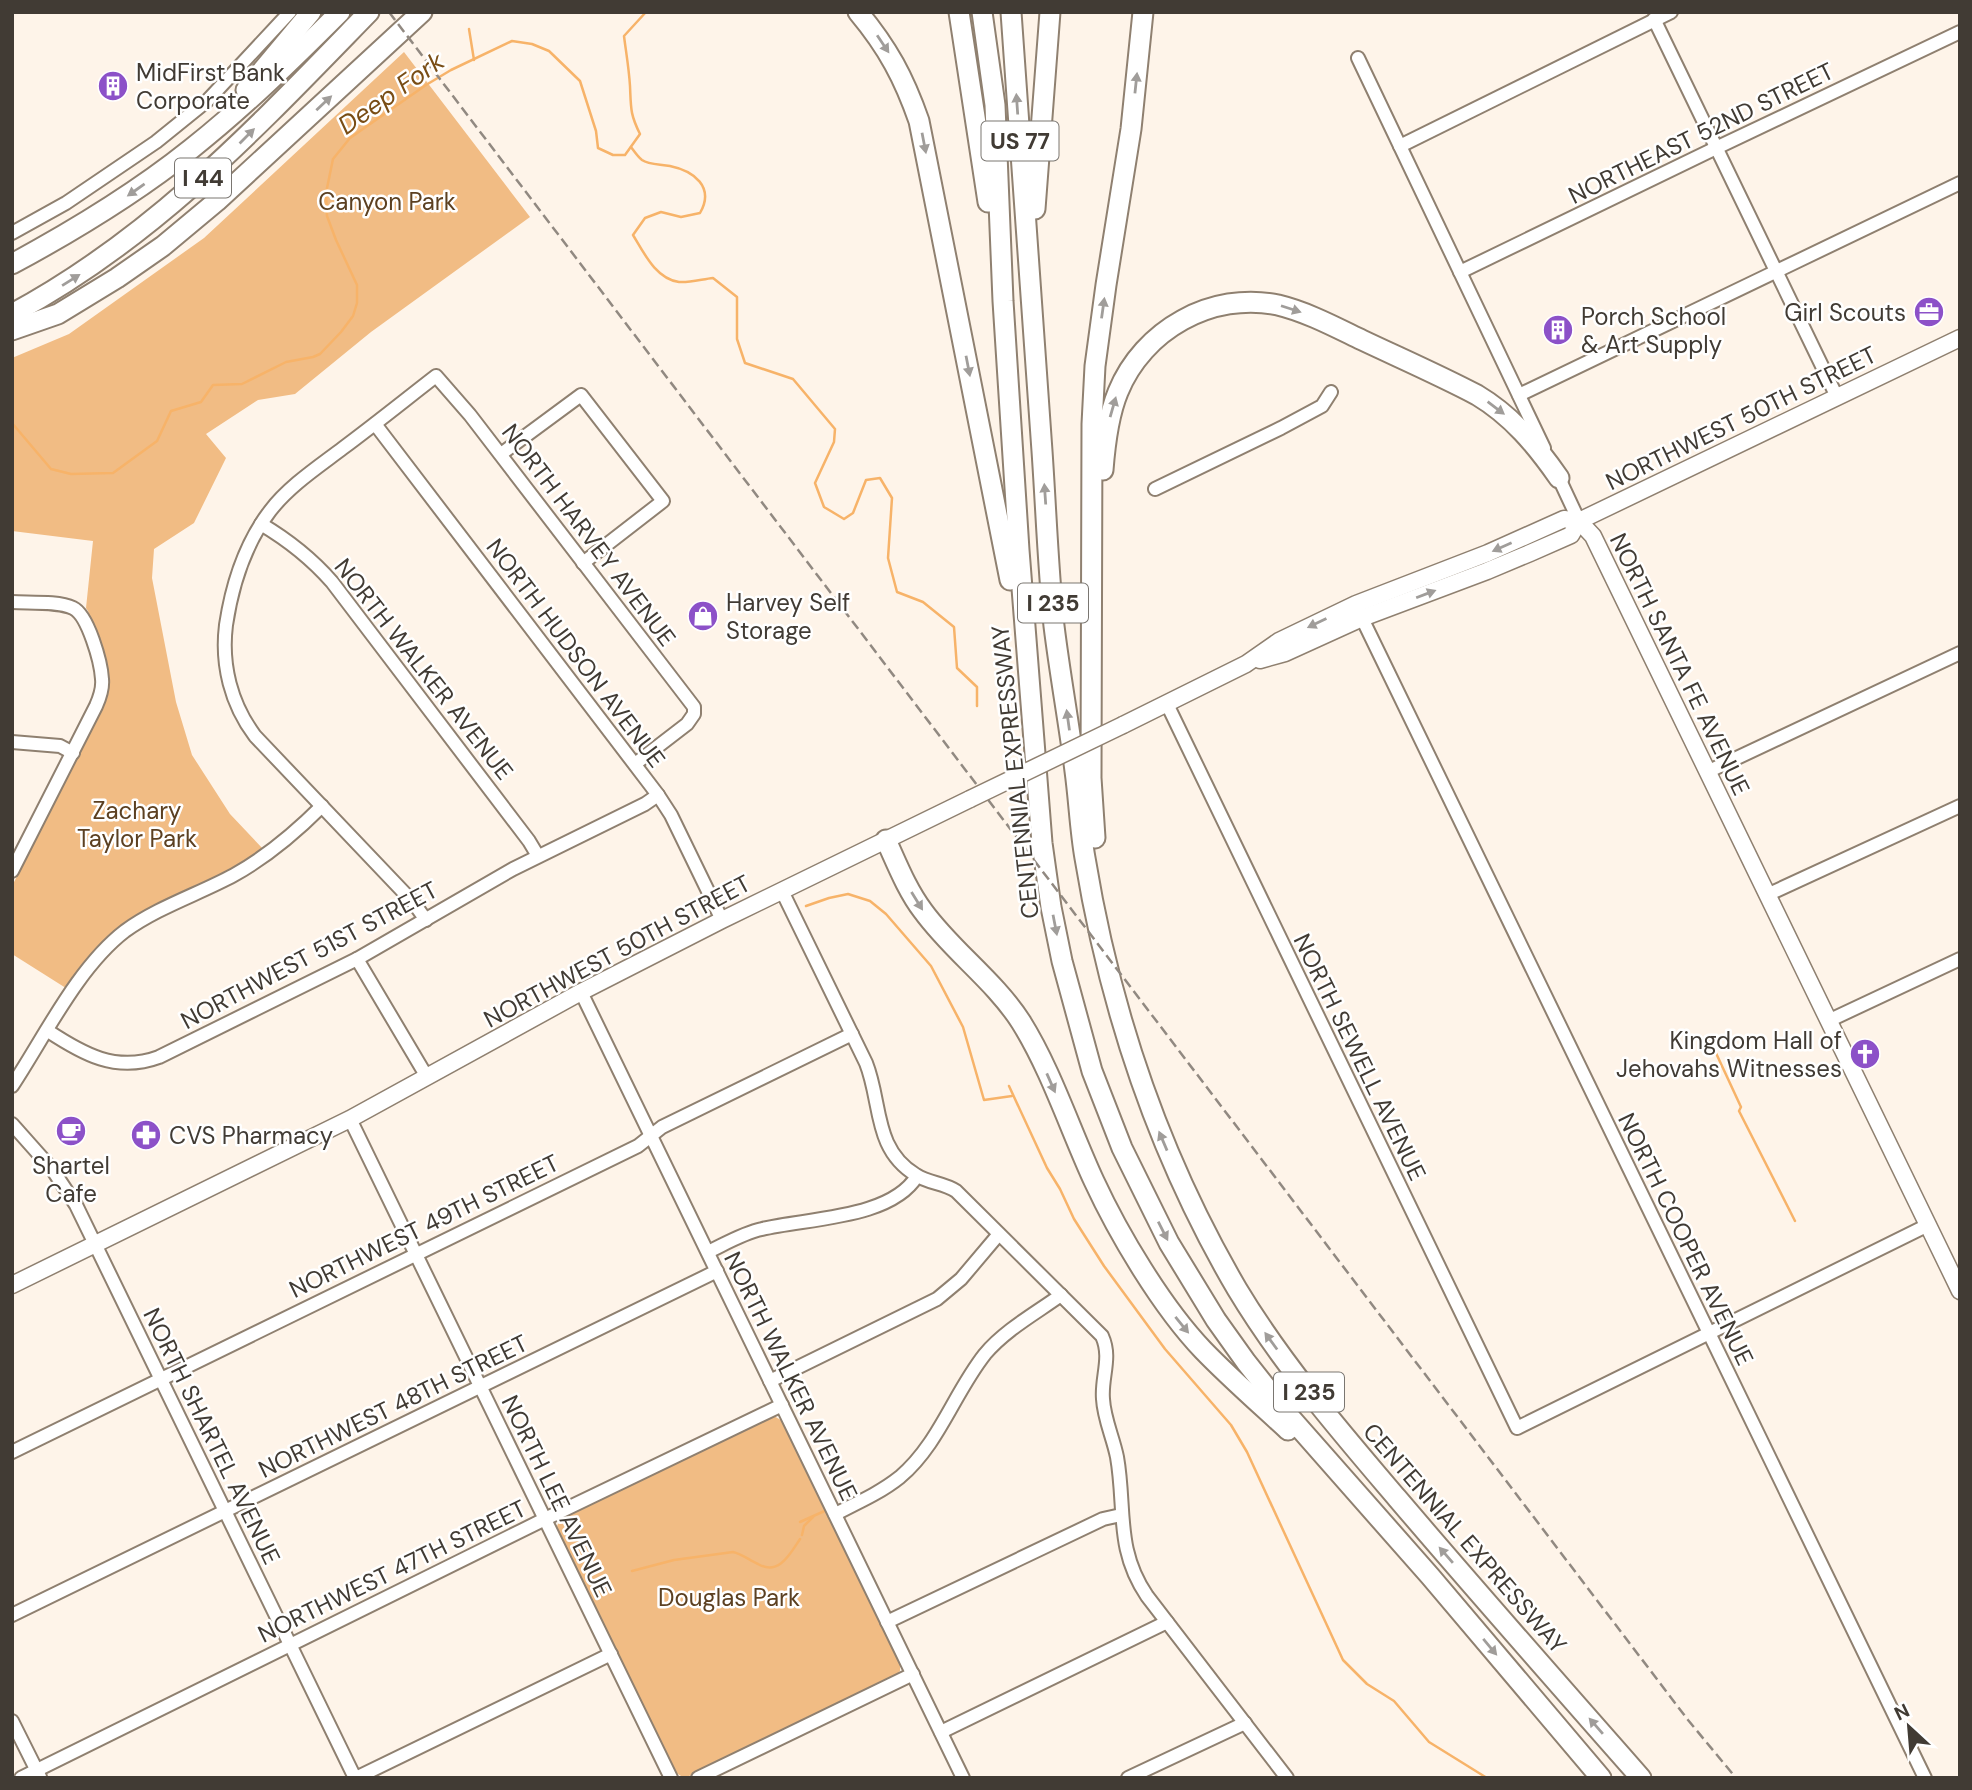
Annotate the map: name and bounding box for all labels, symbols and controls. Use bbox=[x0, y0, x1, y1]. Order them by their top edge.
one-way arrow bbox=[876, 35, 890, 53]
water label: Deep Fork bbox=[331, 44, 452, 142]
street label: NORTHEAST 52ND STREET bbox=[1563, 55, 1839, 211]
place label: MidFirst Bank Corporate bbox=[136, 57, 285, 116]
building icon: MidFirst Bank Corporate bbox=[96, 69, 130, 103]
one-way arrow bbox=[1131, 72, 1142, 94]
one-way arrow bbox=[1011, 93, 1022, 115]
one-way arrow bbox=[315, 96, 332, 112]
road number: US 77 bbox=[982, 122, 1058, 160]
one-way arrow bbox=[238, 129, 255, 145]
one-way arrow bbox=[918, 132, 929, 154]
road number: I 44 bbox=[175, 158, 231, 197]
one-way arrow bbox=[127, 183, 145, 197]
park label: Canyon Park bbox=[318, 186, 456, 217]
one-way arrow bbox=[62, 273, 81, 286]
office icon: Girl Scouts bbox=[1912, 295, 1946, 329]
one-way arrow bbox=[1097, 297, 1108, 319]
place label: Girl Scouts bbox=[1784, 297, 1906, 328]
place label: Porch School & Art Supply bbox=[1581, 301, 1726, 360]
one-way arrow bbox=[1281, 305, 1302, 315]
building icon: Porch School & Art Supply bbox=[1541, 313, 1575, 347]
street label: NORTHWEST 50TH STREET bbox=[1600, 339, 1882, 497]
one-way arrow bbox=[962, 355, 973, 377]
one-way arrow bbox=[1109, 397, 1119, 418]
one-way arrow bbox=[1487, 400, 1505, 414]
street label: NORTH HARVEY AVENUE bbox=[495, 418, 683, 652]
one-way arrow bbox=[1039, 483, 1050, 505]
street label: NORTH SANTA FE AVENUE bbox=[1603, 528, 1757, 800]
street label: NORTH HUDSON AVENUE bbox=[480, 532, 672, 774]
one-way arrow bbox=[1491, 541, 1512, 552]
street label: NORTH WALKER AVENUE bbox=[328, 552, 520, 786]
road number: I 235 bbox=[1018, 583, 1088, 622]
place label: Harvey Self Storage bbox=[726, 587, 850, 646]
one-way arrow bbox=[1415, 589, 1436, 600]
shop icon: Harvey Self Storage bbox=[686, 599, 720, 633]
one-way arrow bbox=[1307, 617, 1327, 628]
street label: CENTENNIAL EXPRESSWAY bbox=[984, 624, 1046, 920]
one-way arrow bbox=[1062, 709, 1073, 731]
park label: Zachary Taylor Park bbox=[77, 795, 197, 854]
street label: NORTHWEST 50TH STREET bbox=[478, 867, 756, 1035]
street label: NORTHWEST 51ST STREET bbox=[175, 874, 443, 1036]
one-way arrow bbox=[910, 891, 923, 911]
one-way arrow bbox=[1050, 914, 1061, 936]
street label: NORTH SEWELL AVENUE bbox=[1287, 929, 1433, 1185]
place label: Kingdom Hall of Jehovahs Witnesses bbox=[1616, 1025, 1842, 1084]
church icon: Kingdom Hall of Jehovahs Witnesses bbox=[1848, 1037, 1882, 1071]
one-way arrow bbox=[1045, 1072, 1056, 1093]
street label: NORTH COOPER AVENUE bbox=[1611, 1108, 1761, 1370]
cafe icon: Shartel Cafe bbox=[54, 1114, 88, 1148]
pharmacy icon: CVS Pharmacy bbox=[129, 1118, 163, 1152]
place label: CVS Pharmacy bbox=[169, 1120, 333, 1151]
one-way arrow bbox=[1157, 1131, 1168, 1152]
street label: NORTHWEST 49TH STREET bbox=[284, 1147, 564, 1305]
place label: Shartel Cafe bbox=[32, 1150, 110, 1209]
one-way arrow bbox=[1157, 1221, 1168, 1241]
street label: NORTH WALKER AVENUE bbox=[717, 1246, 865, 1506]
street label: NORTH SHARTEL AVENUE bbox=[136, 1303, 288, 1569]
one-way arrow bbox=[1175, 1315, 1190, 1333]
street label: NORTHWEST 48TH STREET bbox=[253, 1327, 533, 1485]
one-way arrow bbox=[1264, 1332, 1278, 1350]
road number: I 235 bbox=[1274, 1372, 1344, 1412]
street label: NORTH LEE AVENUE bbox=[495, 1390, 619, 1602]
street label: CENTENNIAL EXPRESSWAY bbox=[1357, 1417, 1574, 1660]
street label: NORTHWEST 47TH STREET bbox=[253, 1492, 531, 1650]
one-way arrow bbox=[1438, 1546, 1454, 1564]
park label: Douglas Park bbox=[658, 1582, 800, 1613]
one-way arrow bbox=[1482, 1638, 1498, 1656]
north arrow bbox=[1874, 1692, 1944, 1762]
text: N bbox=[1890, 1698, 1913, 1726]
one-way arrow bbox=[1589, 1718, 1604, 1735]

